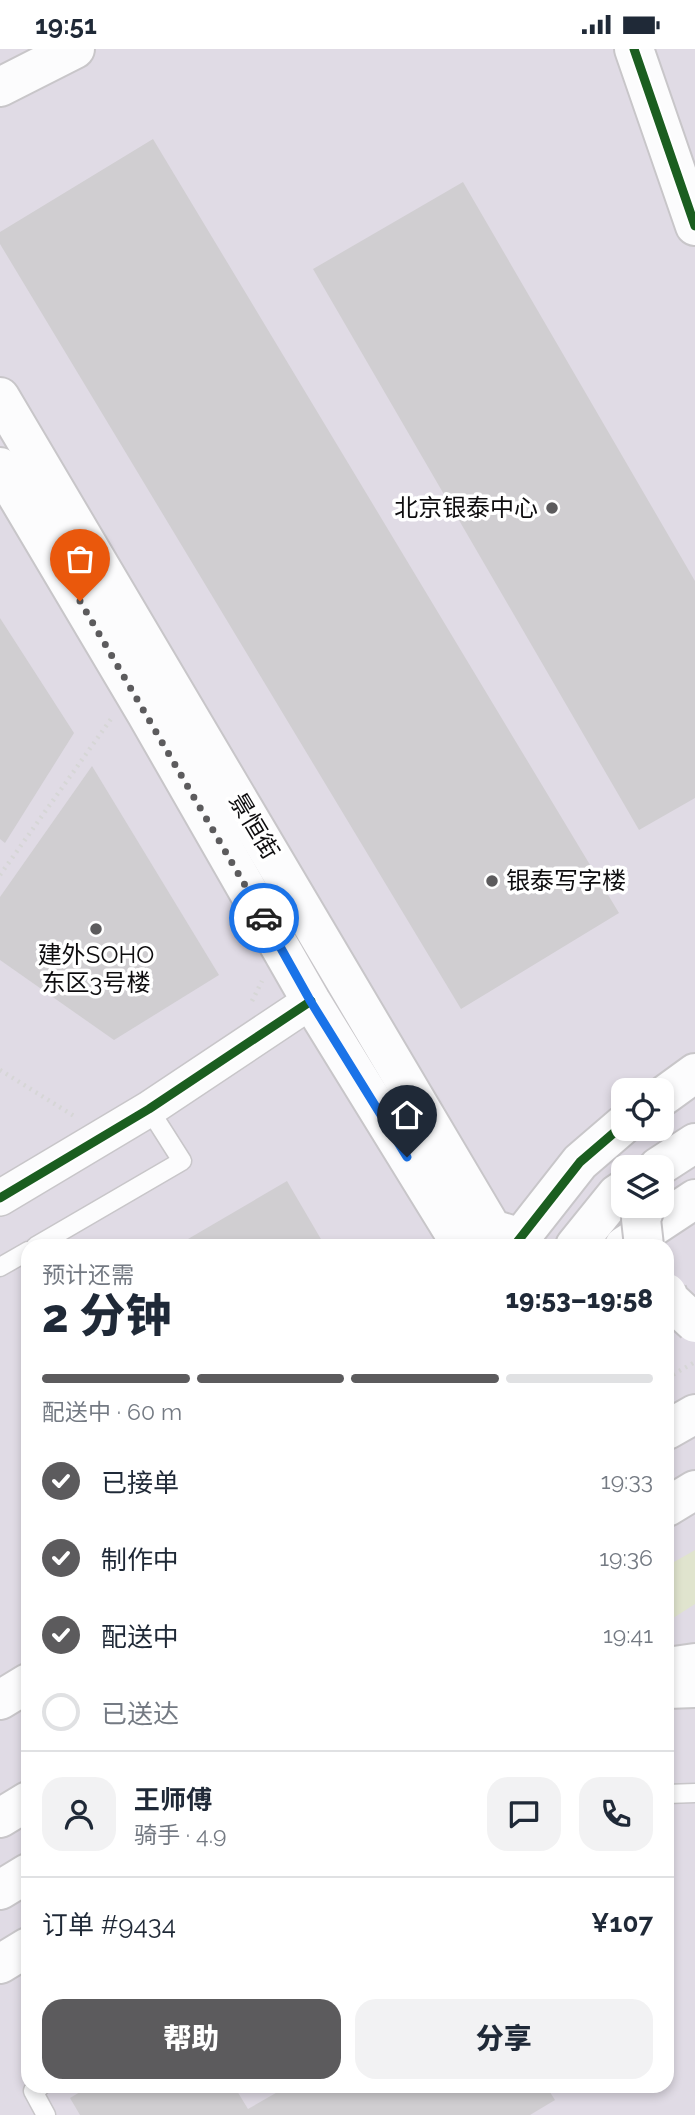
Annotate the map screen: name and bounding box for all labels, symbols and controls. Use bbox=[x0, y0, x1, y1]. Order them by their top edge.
text: 19:51 bbox=[35, 10, 97, 40]
place label: 北京银泰中心 bbox=[394, 493, 538, 522]
marker: 北京银泰中心 bbox=[544, 500, 560, 516]
pin bbox=[50, 529, 110, 601]
icon: bag bbox=[61, 540, 99, 578]
street label: 景恒街 bbox=[223, 787, 285, 864]
place label: 银泰写字楼 bbox=[506, 866, 626, 895]
marker: 银泰写字楼 bbox=[484, 873, 500, 889]
courier bbox=[229, 883, 299, 953]
icon: car bbox=[245, 899, 283, 937]
marker: 建外SOHO 东区3号楼 bbox=[88, 921, 104, 937]
place label: 建外SOHO 东区3号楼 bbox=[38, 940, 154, 997]
map controls bbox=[611, 1078, 674, 1218]
button: locate bbox=[611, 1078, 674, 1141]
pin bbox=[377, 1085, 437, 1157]
icon: home bbox=[388, 1096, 426, 1134]
button: layers bbox=[611, 1155, 674, 1218]
text: 预计还需 bbox=[42, 1261, 134, 1288]
text: 19:53–19:58 bbox=[506, 1284, 653, 1314]
text: 2 分钟 bbox=[42, 1289, 171, 1343]
text: 配送中 · 60 m bbox=[42, 1398, 182, 1425]
icon: check bbox=[42, 1462, 80, 1500]
text: 19:33 bbox=[601, 1467, 653, 1494]
text: 已接单 bbox=[101, 1468, 179, 1498]
icon: check bbox=[42, 1539, 80, 1577]
text: 19:36 bbox=[599, 1544, 653, 1571]
text: 制作中 bbox=[101, 1545, 179, 1575]
icon: check bbox=[42, 1616, 80, 1654]
text: 19:41 bbox=[603, 1621, 653, 1648]
text: 配送中 bbox=[101, 1622, 179, 1652]
text: 已送达 bbox=[101, 1699, 179, 1729]
button: person bbox=[42, 1777, 116, 1851]
button: chat bbox=[487, 1777, 561, 1851]
button: phone bbox=[579, 1777, 653, 1851]
text: 王师傅 bbox=[134, 1785, 212, 1815]
text: 骑手 · 4.9 bbox=[134, 1821, 226, 1848]
text: ¥107 bbox=[591, 1908, 653, 1938]
text: 订单 #9434 bbox=[42, 1910, 176, 1940]
button: 帮助 bbox=[42, 1999, 341, 2079]
button: 分享 bbox=[355, 1999, 653, 2079]

